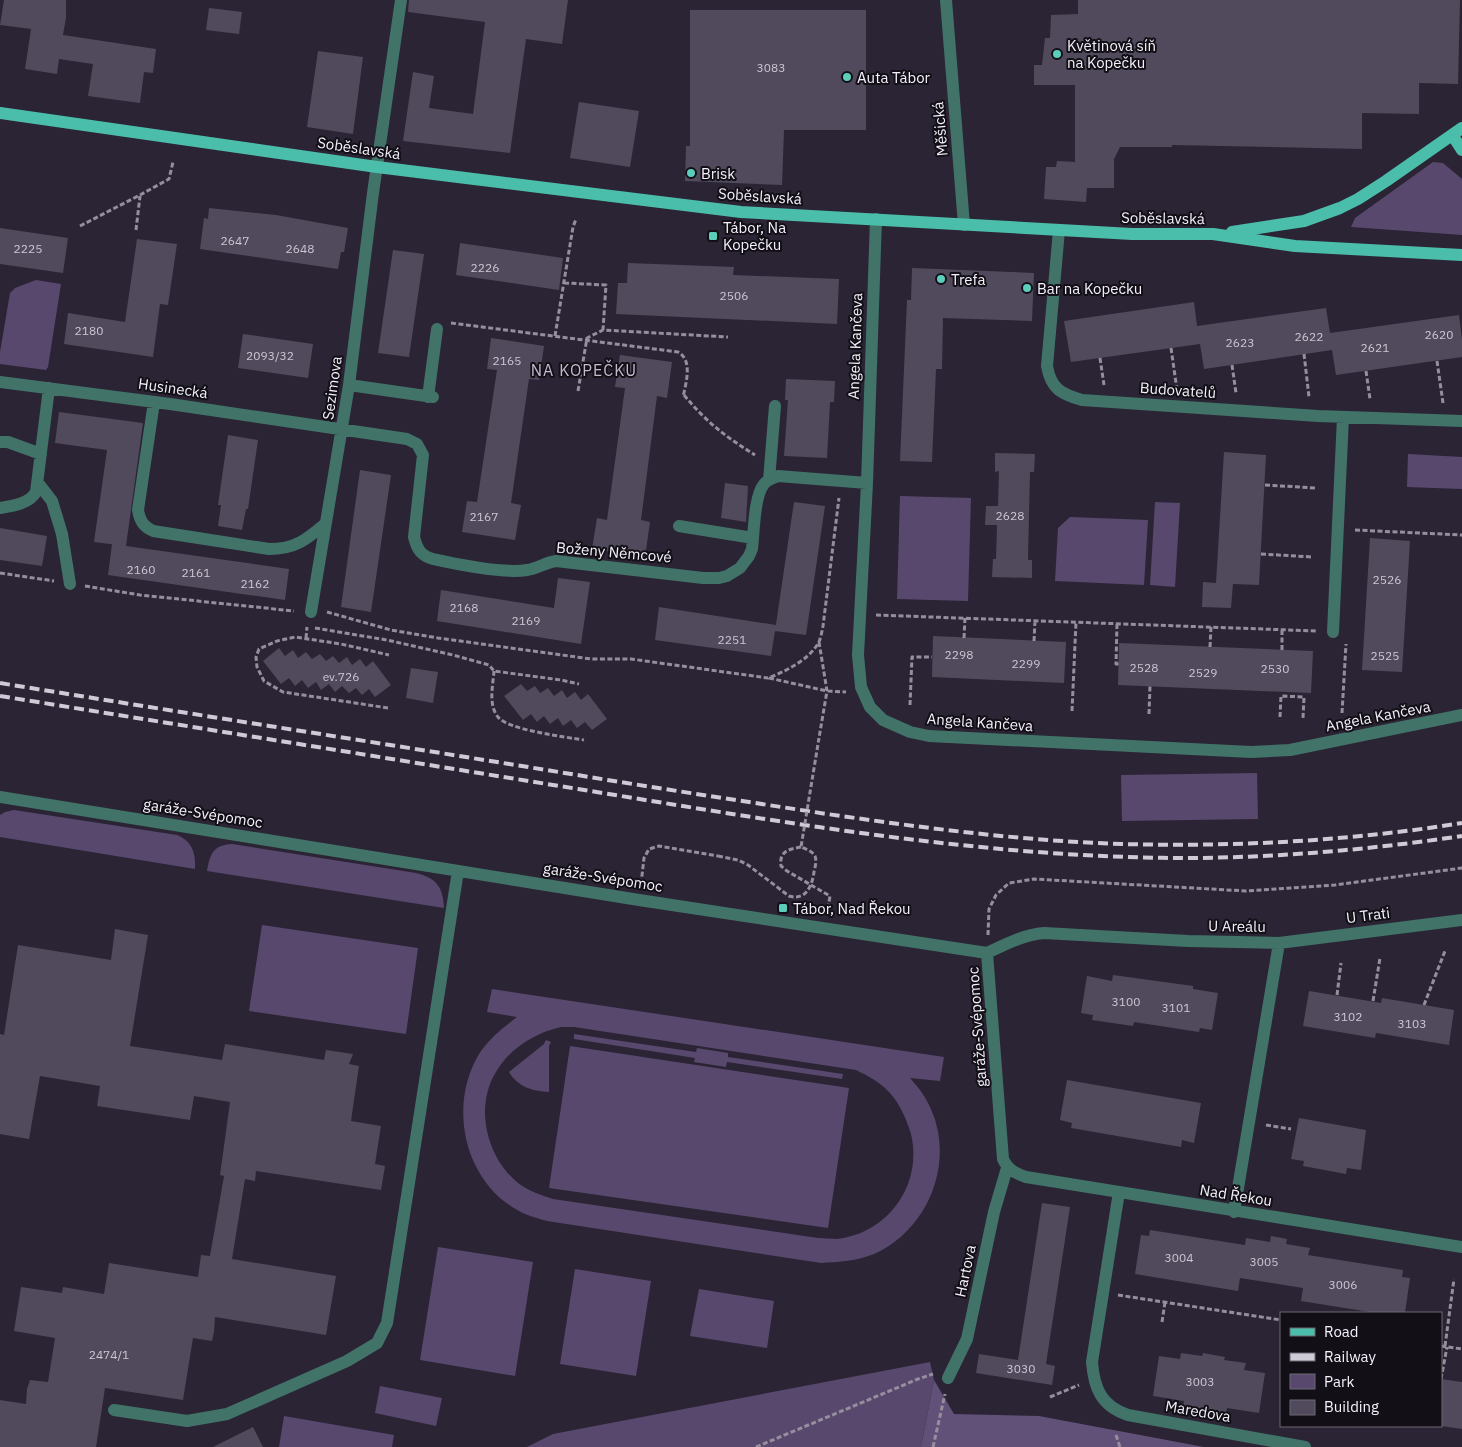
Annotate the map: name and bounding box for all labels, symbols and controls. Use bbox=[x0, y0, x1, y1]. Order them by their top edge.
place label: Květinová síň na Kopečku bbox=[1067, 36, 1156, 72]
marker: Květinová síň na Kopečku bbox=[1051, 48, 1063, 60]
house number: 3083 bbox=[757, 60, 785, 75]
place label: Auta Tábor bbox=[857, 68, 931, 87]
marker: Auta Tábor bbox=[841, 71, 853, 83]
street label: Měšická bbox=[928, 101, 952, 157]
street label: Soběslavská bbox=[316, 133, 402, 163]
place label: Brisk bbox=[701, 164, 735, 183]
marker: Brisk bbox=[685, 167, 697, 179]
street label: Soběslavská bbox=[718, 184, 802, 208]
street label: Soběslavská bbox=[1121, 208, 1205, 228]
place label: Tábor, Na Kopečku bbox=[723, 218, 786, 254]
marker: Tábor, Na Kopečku bbox=[707, 230, 719, 242]
house number: 2647 bbox=[221, 233, 249, 248]
house number: 2225 bbox=[14, 241, 42, 256]
house number: 2648 bbox=[286, 241, 314, 256]
house number: 2226 bbox=[471, 260, 499, 275]
place label: Trefa bbox=[951, 270, 985, 289]
marker: Trefa bbox=[935, 273, 947, 285]
place label: Bar na Kopečku bbox=[1037, 279, 1142, 298]
marker: Bar na Kopečku bbox=[1021, 282, 1033, 294]
house number: 2506 bbox=[720, 288, 748, 303]
street label: Angela Kančeva bbox=[844, 292, 866, 400]
house number: 2180 bbox=[75, 323, 103, 338]
house number: 2620 bbox=[1425, 327, 1453, 342]
house number: 2622 bbox=[1295, 329, 1323, 344]
house number: 2623 bbox=[1226, 335, 1254, 350]
house number: 2621 bbox=[1361, 340, 1389, 355]
house number: 2093/32 bbox=[246, 348, 294, 363]
house number: 2165 bbox=[493, 353, 521, 368]
street label: Sezimova bbox=[318, 355, 346, 421]
district label: NA KOPEČKU bbox=[531, 359, 637, 380]
street label: Husinecká bbox=[137, 374, 209, 402]
street label: Budovatelů bbox=[1139, 378, 1217, 402]
house number: 2628 bbox=[996, 508, 1024, 523]
house number: 2167 bbox=[470, 509, 498, 524]
street label: Boženy Němcové bbox=[556, 537, 672, 567]
house number: 2160 bbox=[127, 562, 155, 577]
house number: 2161 bbox=[182, 565, 210, 580]
house number: 2526 bbox=[1373, 572, 1401, 587]
house number: 2162 bbox=[241, 576, 269, 591]
house number: 2168 bbox=[450, 600, 478, 615]
house number: 2169 bbox=[512, 613, 540, 628]
house number: 2251 bbox=[718, 632, 746, 647]
house number: 2298 bbox=[945, 647, 973, 662]
house number: 2525 bbox=[1371, 648, 1399, 663]
house number: 2299 bbox=[1012, 656, 1040, 671]
house number: 2528 bbox=[1130, 660, 1158, 675]
house number: 2530 bbox=[1261, 661, 1289, 676]
house number: 2529 bbox=[1189, 665, 1217, 680]
house number: ev.726 bbox=[323, 669, 359, 684]
street label: Angela Kančeva bbox=[1324, 697, 1432, 735]
street label: Angela Kančeva bbox=[926, 709, 1034, 735]
street label: garáže-Svépomoc bbox=[142, 794, 264, 832]
street label: garáže-Svépomoc bbox=[542, 858, 664, 896]
place label: Tábor, Nad Řekou bbox=[793, 899, 911, 918]
marker: Tábor, Nad Řekou bbox=[777, 902, 789, 914]
street label: U Trati bbox=[1345, 903, 1391, 927]
street label: U Areálu bbox=[1208, 916, 1266, 936]
street label: garáže-Svépomoc bbox=[963, 966, 991, 1088]
house number: 3100 bbox=[1112, 994, 1140, 1009]
house number: 3101 bbox=[1162, 1000, 1190, 1015]
house number: 3102 bbox=[1334, 1009, 1362, 1024]
house number: 3103 bbox=[1398, 1016, 1426, 1031]
street label: Nad Řekou bbox=[1198, 1180, 1274, 1210]
street label: Hartova bbox=[950, 1243, 980, 1299]
house number: 3004 bbox=[1165, 1250, 1193, 1265]
house number: 3005 bbox=[1250, 1254, 1278, 1269]
house number: 3006 bbox=[1329, 1277, 1357, 1292]
legend bbox=[1280, 1312, 1442, 1427]
text: Road bbox=[1324, 1322, 1359, 1341]
house number: 2474/1 bbox=[89, 1347, 129, 1362]
text: Railway bbox=[1324, 1347, 1377, 1366]
house number: 3030 bbox=[1007, 1361, 1035, 1376]
text: Park bbox=[1324, 1372, 1354, 1391]
house number: 3003 bbox=[1186, 1374, 1214, 1389]
street label: Maredova bbox=[1164, 1396, 1232, 1426]
text: Building bbox=[1324, 1397, 1379, 1416]

